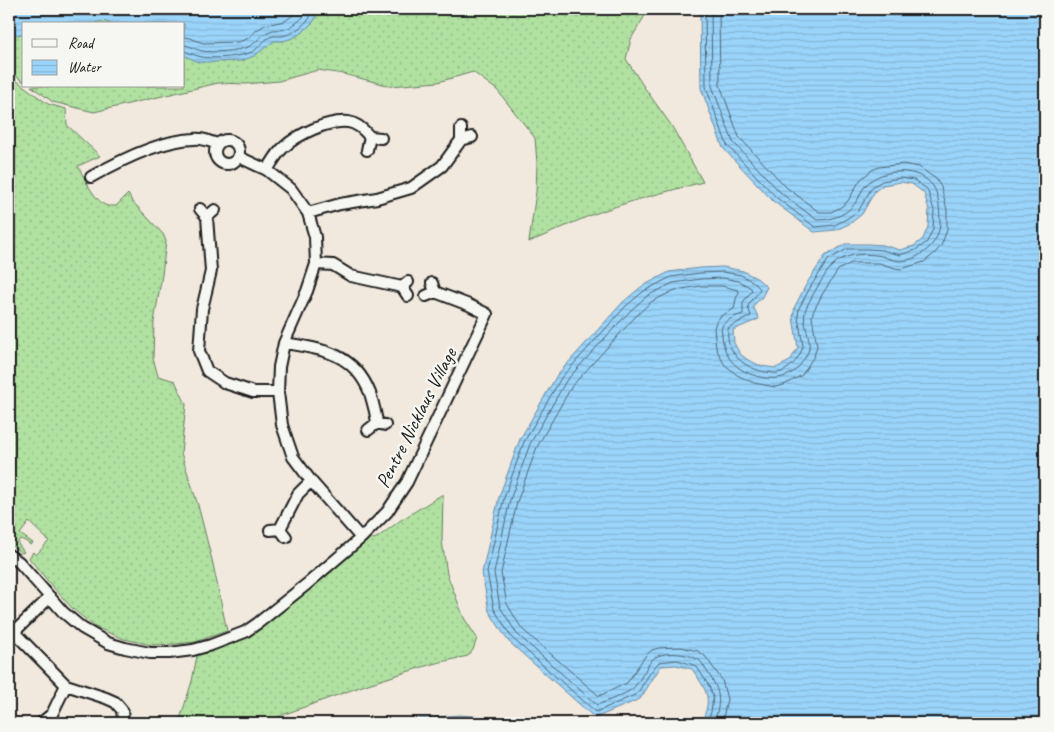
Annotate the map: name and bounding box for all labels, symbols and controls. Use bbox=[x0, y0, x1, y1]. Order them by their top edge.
legend bbox=[22, 22, 185, 88]
text: Road bbox=[68, 34, 95, 53]
text: Water bbox=[68, 58, 102, 77]
street label: Pentre Nicklaus Village bbox=[370, 343, 463, 492]

